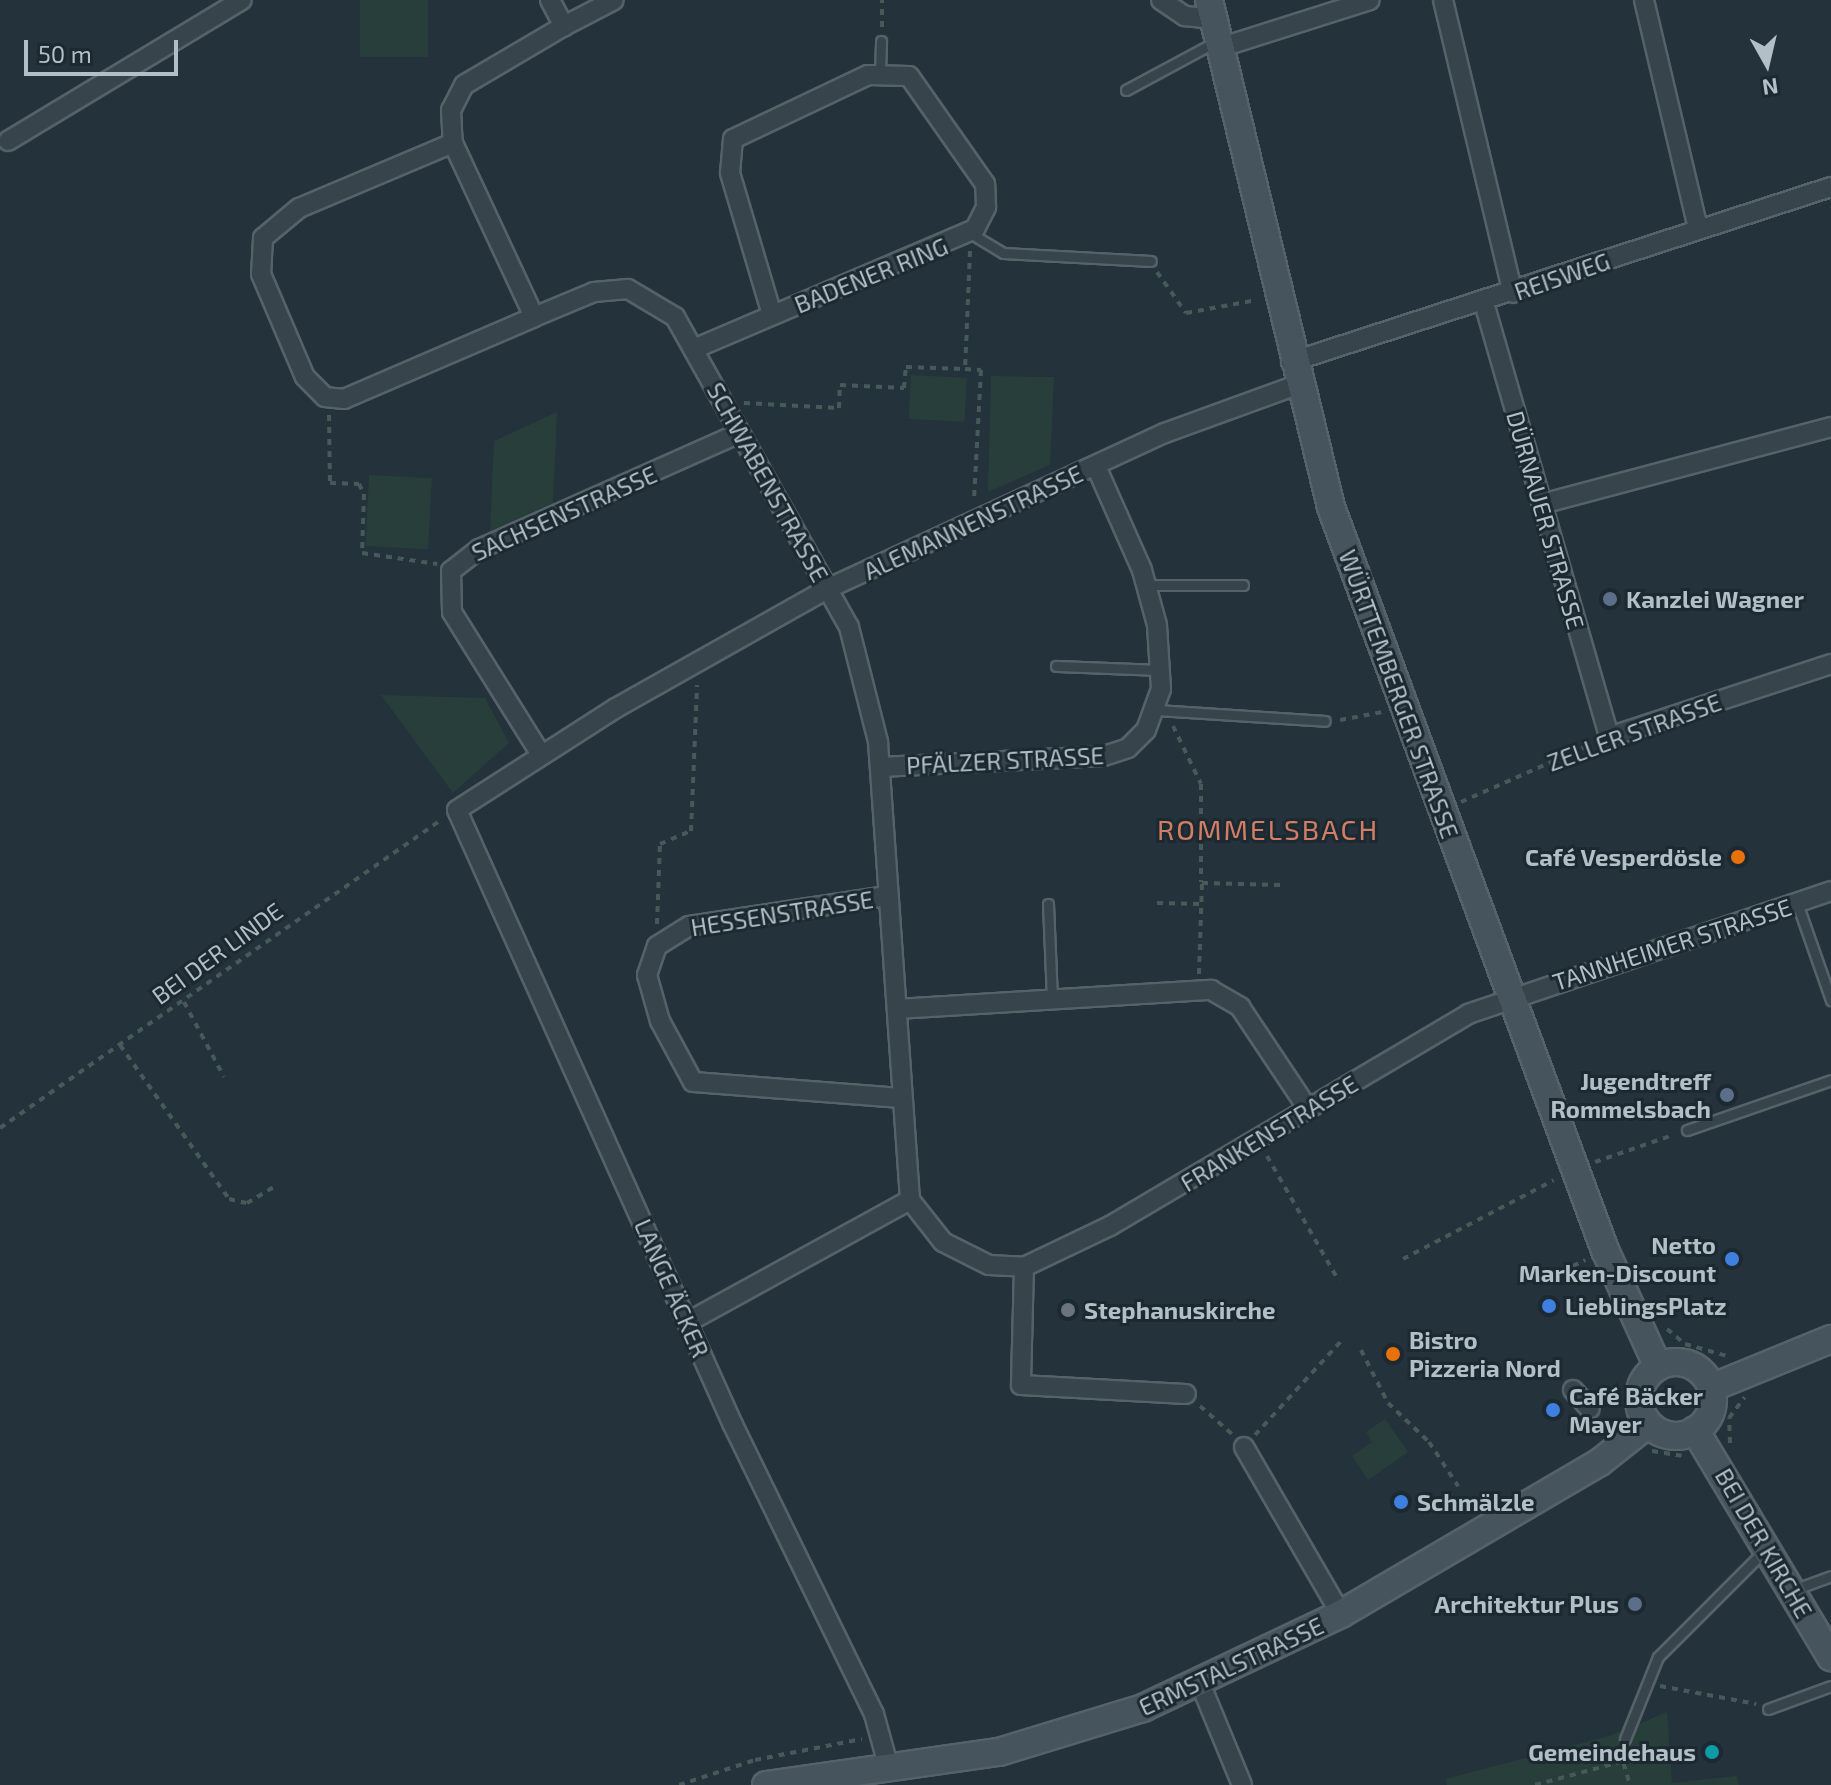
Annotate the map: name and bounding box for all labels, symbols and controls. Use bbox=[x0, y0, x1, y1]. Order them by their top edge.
scale bar bbox=[28, 24, 182, 74]
north arrow bbox=[1727, 24, 1807, 104]
text: 50 m bbox=[38, 39, 92, 68]
text: N bbox=[1761, 74, 1780, 102]
street label: BADENER RING bbox=[790, 231, 952, 319]
street label: REISWEG bbox=[1510, 246, 1614, 306]
street label: SCHWABENSTRASSE bbox=[701, 377, 835, 587]
street label: DÜRNAUER STRASSE bbox=[1501, 408, 1591, 632]
street label: SACHSENSTRASSE bbox=[467, 459, 661, 567]
street label: ALEMANNENSTRASSE bbox=[859, 459, 1087, 585]
street label: WÜRTTEMBERGER STRASSE bbox=[1333, 546, 1465, 842]
place label: Kanzlei Wagner bbox=[1626, 585, 1804, 613]
marker: Kanzlei Wagner bbox=[1601, 590, 1619, 608]
street label: ZELLER STRASSE bbox=[1543, 687, 1725, 777]
street label: PFÄLZER STRASSE bbox=[905, 740, 1105, 780]
district label: ROMMELSBACH bbox=[1157, 812, 1379, 846]
place label: Café Vesperdösle bbox=[1525, 843, 1722, 871]
marker: Café Vesperdösle bbox=[1729, 848, 1747, 866]
street label: HESSENSTRASSE bbox=[689, 884, 875, 942]
street label: TANNHEIMER STRASSE bbox=[1549, 892, 1795, 996]
street label: BEI DER LINDE bbox=[146, 896, 288, 1010]
place label: Jugendtreff Rommelsbach bbox=[1550, 1067, 1711, 1123]
street label: FRANKENSTRASSE bbox=[1175, 1069, 1363, 1197]
marker: Jugendtreff Rommelsbach bbox=[1718, 1086, 1736, 1104]
street label: LANGE ÄCKER bbox=[629, 1214, 715, 1362]
place label: Netto Marken-Discount bbox=[1519, 1231, 1716, 1287]
marker: Netto Marken-Discount bbox=[1723, 1250, 1741, 1268]
place label: LieblingsPlatz bbox=[1565, 1292, 1727, 1320]
place label: Stephanuskirche bbox=[1084, 1296, 1276, 1324]
marker: LieblingsPlatz bbox=[1540, 1297, 1558, 1315]
marker: Stephanuskirche bbox=[1059, 1301, 1077, 1319]
place label: Bistro Pizzeria Nord bbox=[1409, 1326, 1561, 1382]
marker: Bistro Pizzeria Nord bbox=[1384, 1345, 1402, 1363]
place label: Café Bäcker Mayer bbox=[1569, 1382, 1703, 1438]
marker: Café Bäcker Mayer bbox=[1544, 1401, 1562, 1419]
street label: BEI DER KIRCHE bbox=[1710, 1463, 1818, 1623]
place label: Schmälzle bbox=[1417, 1488, 1534, 1516]
marker: Schmälzle bbox=[1392, 1493, 1410, 1511]
place label: Architektur Plus bbox=[1434, 1590, 1619, 1618]
marker: Architektur Plus bbox=[1626, 1595, 1644, 1613]
street label: ERMSTALSTRASSE bbox=[1134, 1611, 1328, 1721]
place label: Gemeindehaus bbox=[1528, 1738, 1696, 1766]
marker: Gemeindehaus bbox=[1703, 1743, 1721, 1761]

